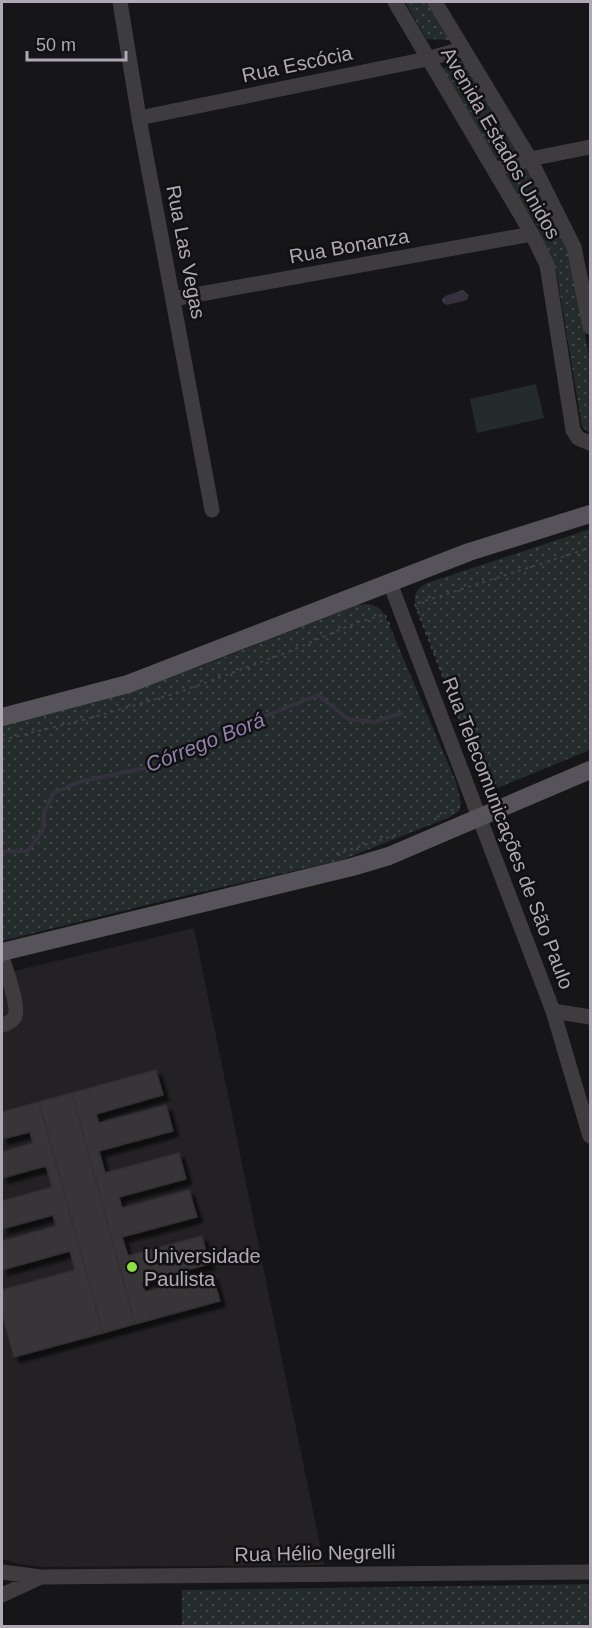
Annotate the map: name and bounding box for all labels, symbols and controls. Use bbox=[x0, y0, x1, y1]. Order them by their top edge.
scale bar bbox=[27, 24, 126, 62]
text: 50 m bbox=[36, 35, 76, 55]
street label: Rua Escócia bbox=[240, 41, 355, 86]
street label: Avenida Estados Unidos bbox=[437, 43, 565, 243]
street label: Rua Las Vegas bbox=[162, 183, 210, 321]
street label: Rua Bonanza bbox=[287, 224, 411, 267]
street label: Rua Telecomunicações de São Paulo bbox=[438, 674, 578, 992]
water label: Córrego Borá bbox=[142, 708, 268, 776]
place label: Universidade Paulista bbox=[144, 1245, 261, 1290]
marker: Universidade Paulista bbox=[125, 1260, 139, 1274]
street label: Rua Hélio Negrelli bbox=[234, 1541, 396, 1565]

